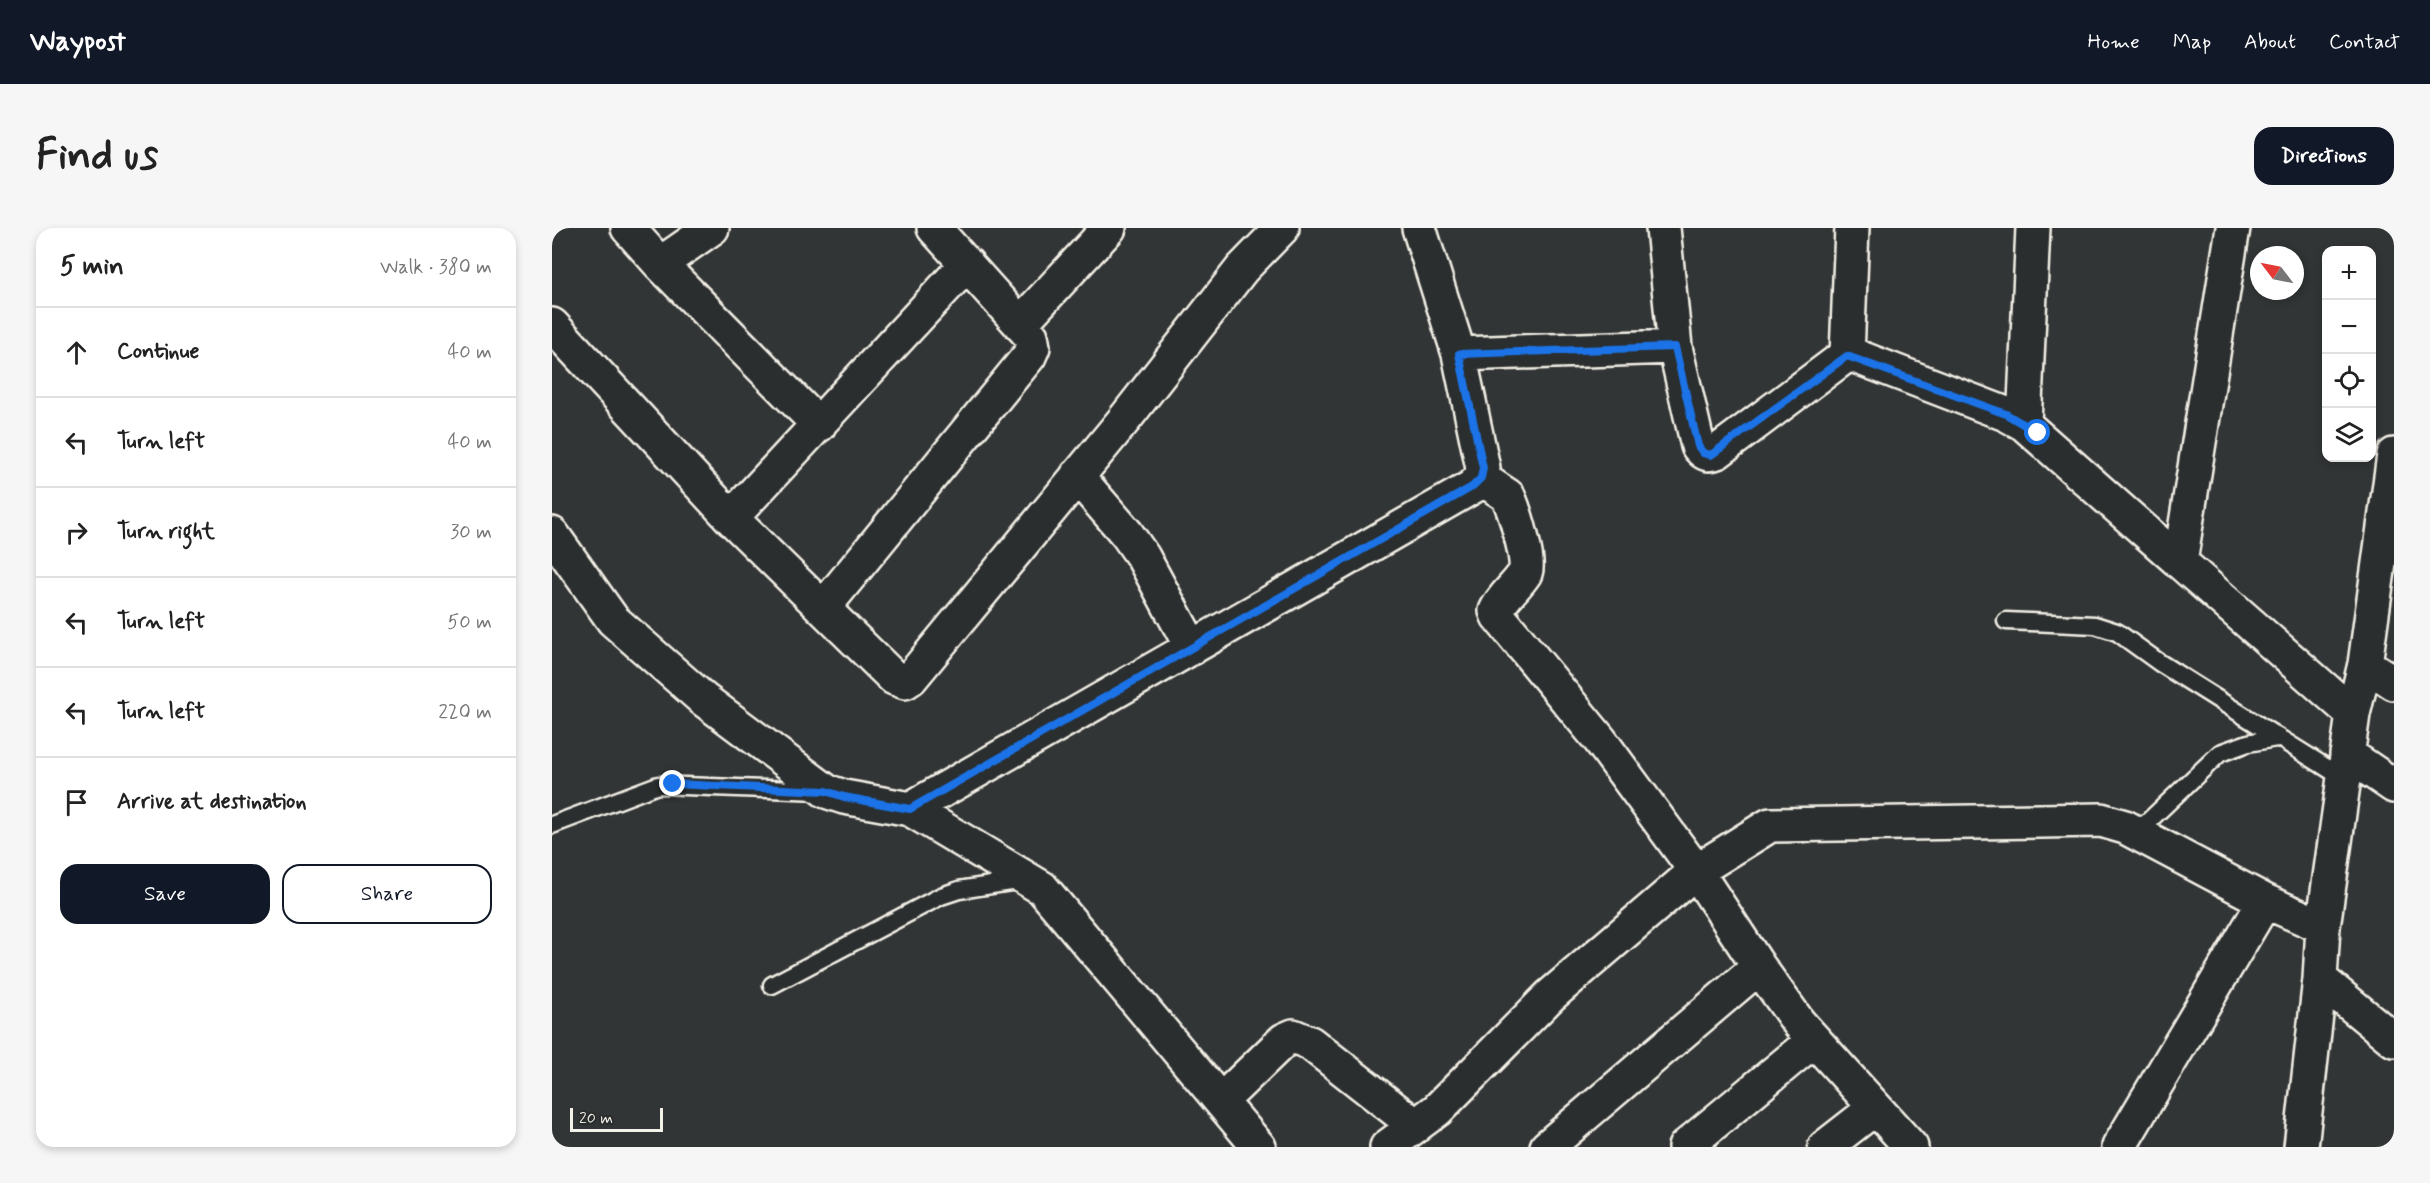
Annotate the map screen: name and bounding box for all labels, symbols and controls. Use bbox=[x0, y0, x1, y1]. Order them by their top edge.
text: Waypost bbox=[30, 24, 126, 61]
text: Home bbox=[2088, 28, 2140, 56]
text: Map bbox=[2173, 28, 2211, 56]
text: About bbox=[2244, 28, 2296, 56]
text: Contact bbox=[2329, 28, 2400, 56]
button: Directions bbox=[2254, 127, 2394, 185]
text: Find us bbox=[36, 129, 158, 184]
north arrow bbox=[2250, 246, 2304, 300]
map controls bbox=[2322, 246, 2376, 462]
button: + bbox=[2322, 246, 2376, 300]
text: 5 min bbox=[60, 250, 124, 284]
text: Walk · 380 m bbox=[380, 254, 492, 281]
button: − bbox=[2322, 300, 2376, 354]
icon: ahead bbox=[60, 336, 93, 369]
text: Continue bbox=[117, 338, 199, 366]
text: 40 m bbox=[448, 339, 492, 366]
button: locate bbox=[2322, 354, 2376, 408]
button: layers bbox=[2322, 408, 2376, 462]
route start bbox=[2024, 419, 2050, 445]
icon: left bbox=[60, 426, 93, 459]
text: Turn left bbox=[117, 428, 205, 456]
text: 40 m bbox=[448, 429, 492, 456]
icon: right bbox=[60, 516, 93, 549]
text: Turn right bbox=[117, 518, 215, 546]
text: 30 m bbox=[450, 519, 492, 546]
icon: left bbox=[60, 606, 93, 639]
text: Turn left bbox=[117, 608, 205, 636]
text: 50 m bbox=[447, 609, 492, 636]
icon: left bbox=[60, 696, 93, 729]
text: Turn left bbox=[117, 698, 205, 726]
text: 220 m bbox=[438, 699, 492, 726]
route end bbox=[659, 770, 685, 796]
icon: arrive bbox=[60, 786, 93, 819]
text: Arrive at destination bbox=[117, 788, 307, 816]
button: Save bbox=[60, 864, 270, 924]
button: Share bbox=[282, 864, 492, 924]
scale bar bbox=[570, 1105, 663, 1132]
text: 20 m bbox=[579, 1108, 613, 1129]

